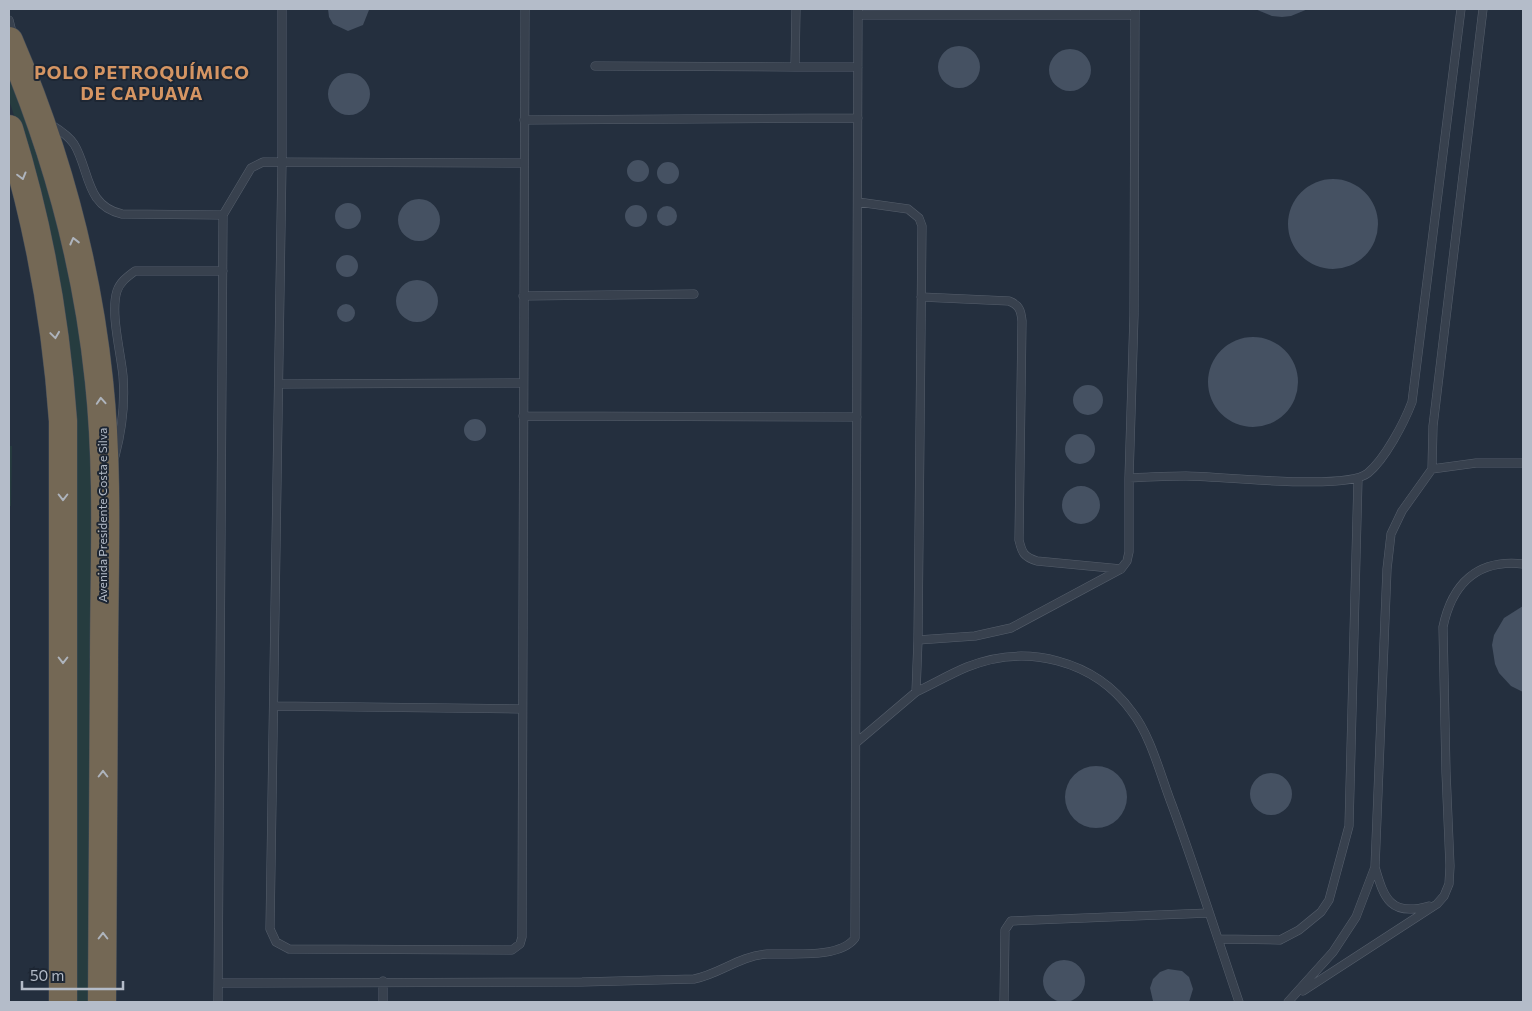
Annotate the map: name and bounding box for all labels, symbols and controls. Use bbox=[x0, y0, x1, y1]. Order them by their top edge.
district label: POLO PETROQUÍMICO DE CAPUAVA bbox=[34, 61, 250, 104]
one-way arrow bbox=[17, 172, 27, 180]
one-way arrow bbox=[69, 237, 80, 246]
one-way arrow bbox=[49, 331, 60, 339]
one-way arrow bbox=[95, 397, 106, 405]
street label: Avenida Presidente Costa e Silva bbox=[95, 428, 109, 602]
one-way arrow bbox=[58, 494, 68, 501]
one-way arrow bbox=[58, 656, 68, 664]
one-way arrow bbox=[98, 769, 108, 777]
one-way arrow bbox=[98, 932, 108, 940]
scale bar bbox=[22, 958, 124, 990]
text: 50 m bbox=[30, 966, 64, 984]

